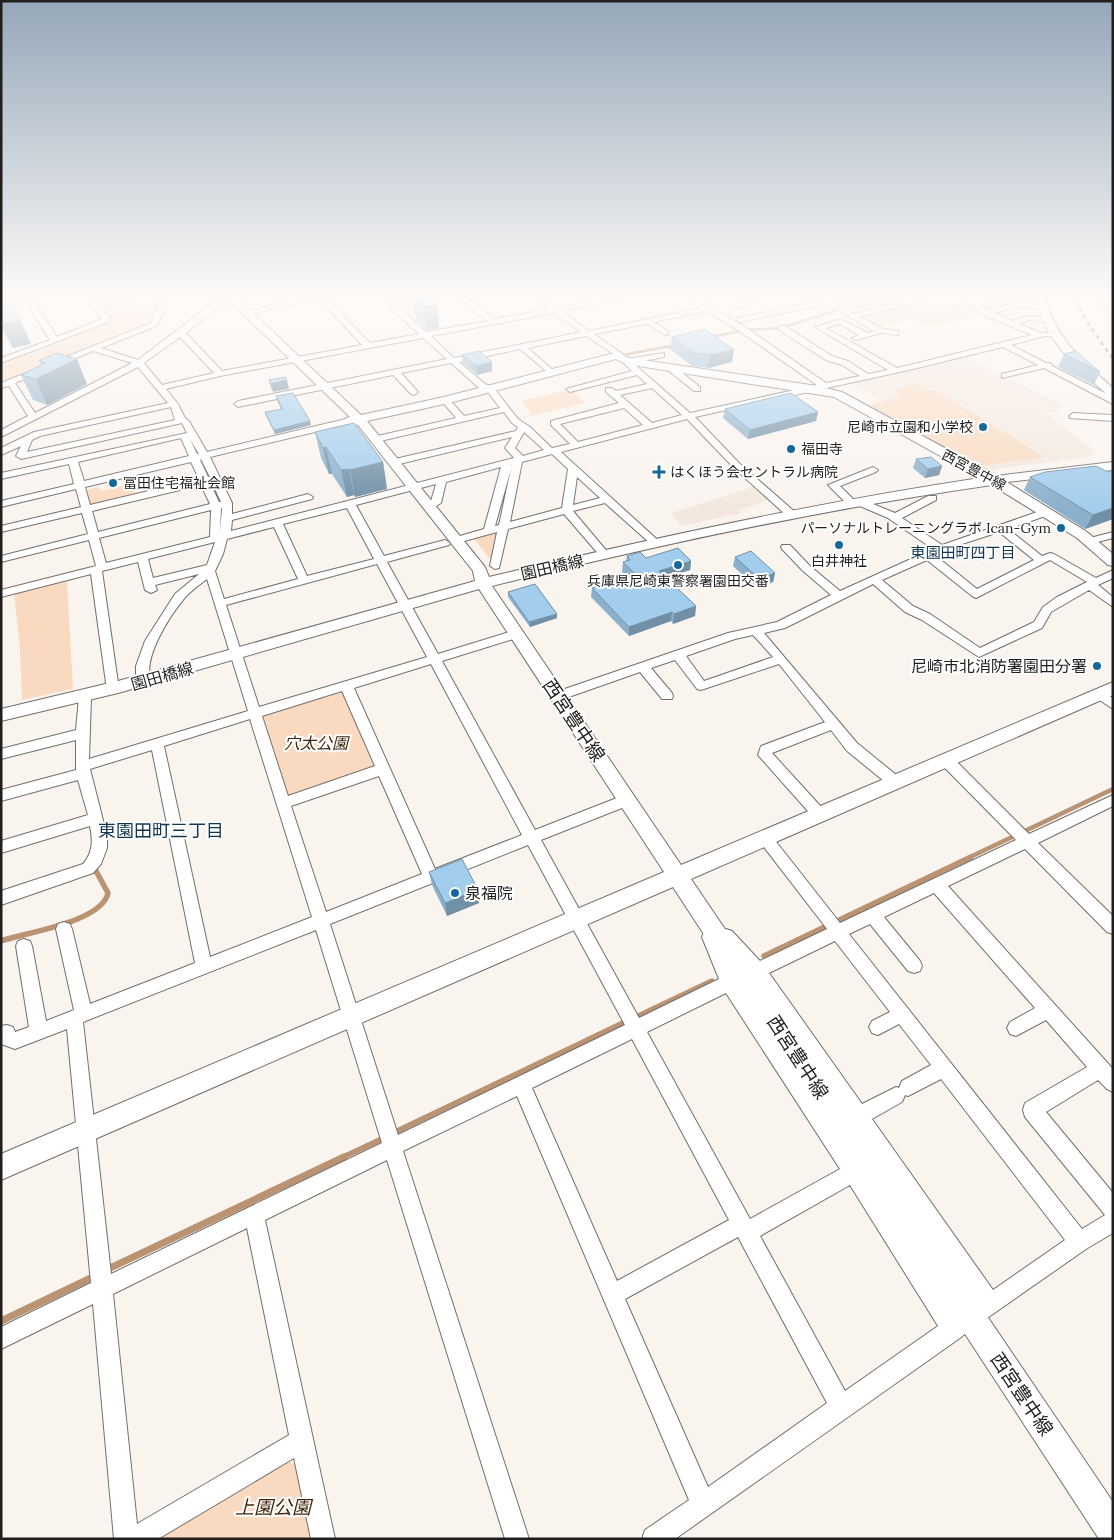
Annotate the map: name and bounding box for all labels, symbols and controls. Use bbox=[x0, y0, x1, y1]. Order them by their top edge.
place label: 尼崎市立園和小学校 bbox=[847, 418, 973, 436]
marker: 尼崎市立園和小学校 bbox=[977, 421, 989, 433]
place label: 福田寺 bbox=[801, 440, 843, 458]
marker: 福田寺 bbox=[785, 443, 797, 455]
street label: 西宮豊中線 bbox=[939, 446, 1009, 494]
place label: はくほう会セントラル病院 bbox=[670, 463, 838, 481]
marker: はくほう会セントラル病院 bbox=[652, 465, 666, 479]
place label: 冨田住宅福祉会館 bbox=[123, 474, 235, 492]
marker: 冨田住宅福祉会館 bbox=[107, 477, 119, 489]
place label: パーソナルトレーニングラボ Ican-Gym bbox=[800, 519, 1051, 537]
marker: パーソナルトレーニングラボ Ican-Gym bbox=[1055, 522, 1067, 534]
marker: 白井神社 bbox=[833, 539, 845, 551]
district label: 東園田町四丁目 bbox=[910, 543, 1016, 562]
street label: 園田橋線 bbox=[519, 550, 585, 584]
place label: 白井神社 bbox=[811, 552, 867, 570]
marker: 兵庫県尼崎東警察署園田交番 bbox=[672, 559, 684, 571]
place label: 兵庫県尼崎東警察署園田交番 bbox=[587, 572, 769, 590]
place label: 尼崎市北消防署園田分署 bbox=[911, 656, 1087, 676]
street label: 園田橋線 bbox=[128, 658, 196, 694]
marker: 尼崎市北消防署園田分署 bbox=[1091, 660, 1103, 672]
street label: 西宮豊中線 bbox=[537, 674, 611, 766]
park label: 穴太公園 bbox=[284, 733, 350, 753]
district label: 東園田町三丁目 bbox=[98, 819, 224, 842]
place label: 泉福院 bbox=[465, 883, 513, 903]
marker: 泉福院 bbox=[449, 887, 461, 899]
street label: 西宮豊中線 bbox=[762, 1011, 834, 1103]
street label: 西宮豊中線 bbox=[985, 1348, 1059, 1440]
park label: 上園公園 bbox=[235, 1495, 314, 1519]

